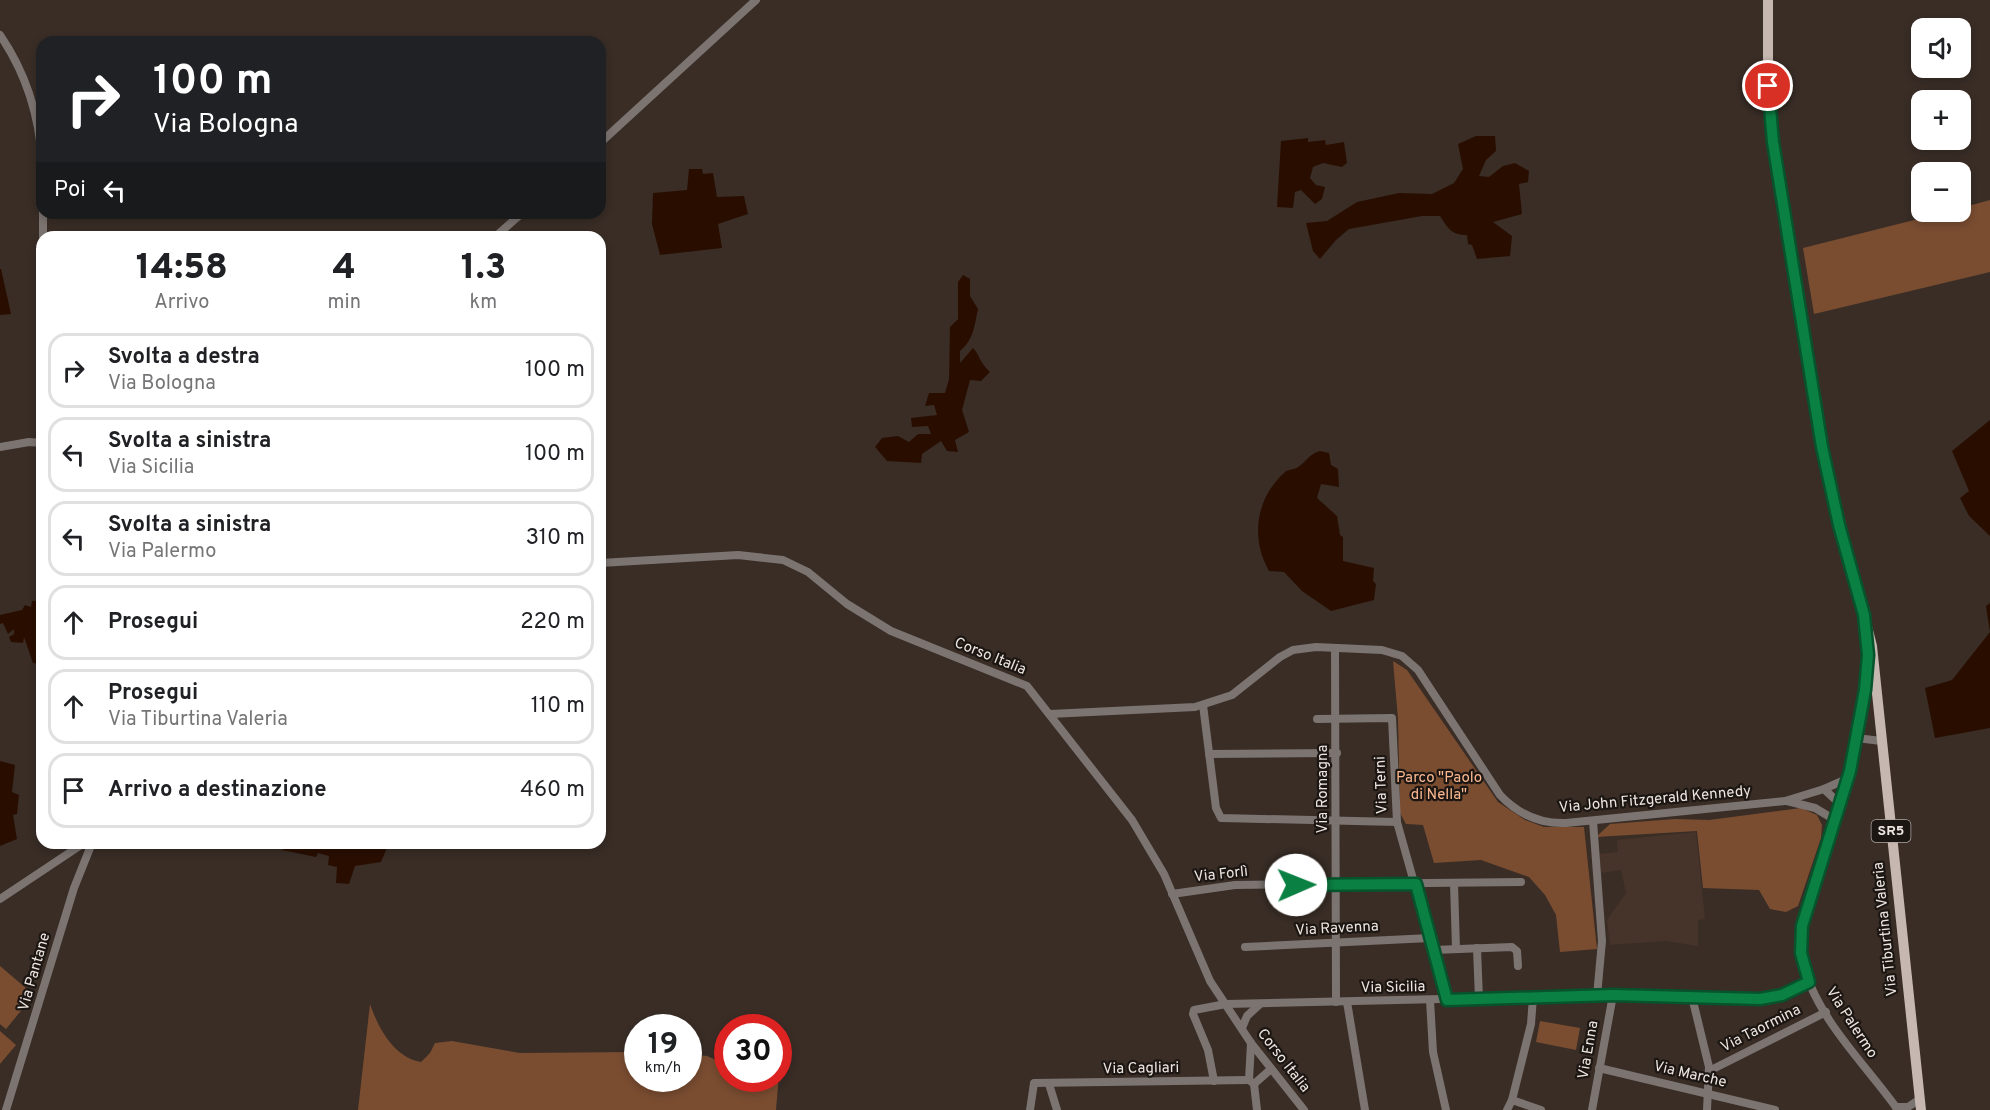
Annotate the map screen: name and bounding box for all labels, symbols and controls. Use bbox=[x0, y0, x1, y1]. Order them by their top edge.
map controls bbox=[1911, 18, 1971, 222]
button: sound bbox=[1911, 18, 1971, 78]
text: 100 m bbox=[153, 56, 272, 109]
icon: right bbox=[54, 60, 132, 138]
pin bbox=[1742, 60, 1793, 111]
icon: arrive bbox=[1751, 69, 1784, 102]
button: + bbox=[1911, 90, 1971, 150]
text: Via Bologna bbox=[153, 108, 299, 142]
button: − bbox=[1911, 162, 1971, 222]
icon: left bbox=[98, 174, 131, 207]
text: Poi bbox=[54, 177, 86, 204]
text: 14:58 bbox=[136, 246, 228, 292]
text: 4 bbox=[333, 246, 356, 292]
text: 1.3 bbox=[461, 246, 506, 292]
text: Arrivo bbox=[154, 290, 209, 316]
text: min bbox=[328, 290, 361, 316]
text: km bbox=[470, 290, 497, 316]
text: Svolta a destra bbox=[108, 344, 260, 371]
icon: right bbox=[57, 354, 90, 387]
text: 100 m bbox=[525, 357, 585, 384]
text: Via Bologna bbox=[108, 371, 216, 397]
text: Svolta a sinistra bbox=[108, 428, 271, 455]
icon: left bbox=[57, 438, 90, 471]
text: 100 m bbox=[525, 441, 585, 468]
text: Via Sicilia bbox=[108, 455, 194, 481]
text: Svolta a sinistra bbox=[108, 512, 271, 539]
icon: left bbox=[57, 522, 90, 555]
text: 310 m bbox=[526, 525, 585, 552]
text: Via Palermo bbox=[108, 539, 216, 565]
icon: ahead bbox=[57, 606, 90, 639]
text: Prosegui bbox=[108, 609, 198, 636]
text: 220 m bbox=[520, 609, 585, 636]
street label: Corso Italia bbox=[951, 634, 1029, 680]
text: Prosegui bbox=[108, 680, 198, 707]
icon: ahead bbox=[57, 690, 90, 723]
text: 110 m bbox=[531, 693, 585, 720]
text: Via Tiburtina Valeria bbox=[108, 707, 288, 733]
street label: Via Romagna bbox=[1314, 745, 1333, 833]
street label: Via Terni bbox=[1371, 756, 1393, 814]
park label: Parco "Paolo di Nella" bbox=[1396, 769, 1482, 805]
icon: arrive bbox=[57, 774, 90, 807]
text: Arrivo a destinazione bbox=[108, 777, 326, 804]
text: 460 m bbox=[520, 777, 585, 804]
street label: Via John Fitzgerald Kennedy bbox=[1558, 782, 1752, 818]
road number: SR5 bbox=[1872, 820, 1910, 842]
position arrow bbox=[1264, 853, 1328, 917]
street label: Via Tiburtina Valeria bbox=[1870, 861, 1902, 997]
street label: Via Forlì bbox=[1193, 863, 1249, 887]
street label: Via Ravenna bbox=[1295, 917, 1379, 941]
street label: Via Pantane bbox=[15, 931, 55, 1013]
street label: Via Sicilia bbox=[1360, 978, 1426, 998]
street label: Via Palermo bbox=[1821, 984, 1881, 1062]
street label: Via Taormina bbox=[1718, 1001, 1804, 1057]
speed limit sign: 30 bbox=[714, 1014, 792, 1092]
street label: Via Enna bbox=[1575, 1019, 1603, 1081]
street label: Corso Italia bbox=[1252, 1025, 1314, 1097]
text: 19 bbox=[648, 1027, 678, 1064]
street label: Via Marche bbox=[1652, 1057, 1728, 1093]
text: km/h bbox=[645, 1059, 681, 1078]
street label: Via Cagliari bbox=[1103, 1059, 1179, 1079]

